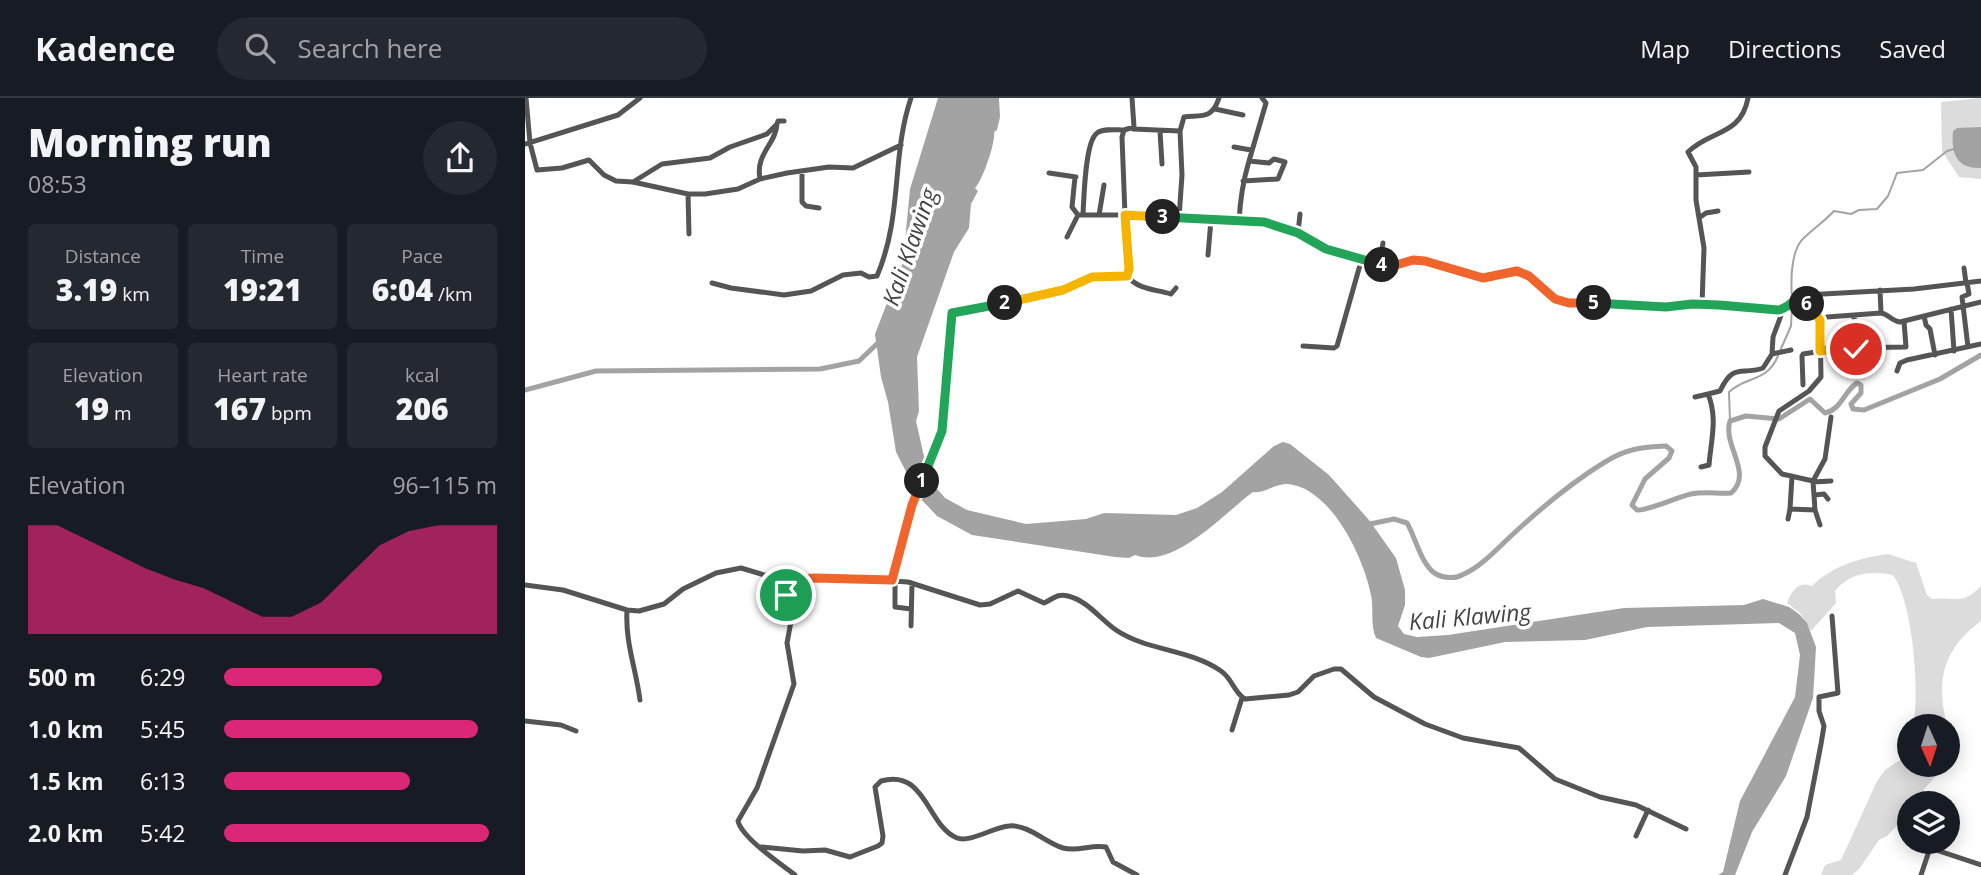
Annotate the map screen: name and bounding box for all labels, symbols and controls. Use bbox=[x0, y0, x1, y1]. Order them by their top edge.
search box bbox=[217, 17, 707, 80]
text: Kadence bbox=[35, 26, 175, 71]
icon: search bbox=[241, 29, 279, 67]
text: Search here bbox=[297, 30, 442, 66]
text: Map bbox=[1640, 32, 1690, 65]
text: Directions bbox=[1728, 32, 1841, 65]
text: Saved bbox=[1879, 32, 1946, 65]
text: Morning run bbox=[28, 116, 272, 168]
button: share bbox=[423, 121, 497, 195]
text: 08:53 bbox=[28, 168, 87, 200]
water label: Kali Klawing bbox=[874, 182, 944, 310]
pin: 3 bbox=[1145, 200, 1181, 234]
text: 3 bbox=[1157, 203, 1168, 229]
text: Distance bbox=[65, 243, 141, 269]
text: Time bbox=[241, 243, 284, 269]
text: Pace bbox=[401, 243, 443, 269]
pin: 4 bbox=[1365, 248, 1399, 282]
text: 4 bbox=[1376, 251, 1387, 277]
text: 3.19 bbox=[56, 269, 117, 310]
text: 19:21 bbox=[223, 269, 302, 310]
text: 6:04 bbox=[372, 269, 433, 310]
text: km bbox=[117, 281, 150, 307]
text: /km bbox=[433, 281, 473, 307]
pin: 2 bbox=[987, 286, 1023, 320]
pin: 5 bbox=[1577, 286, 1611, 320]
pin: 6 bbox=[1789, 286, 1825, 322]
text: 2 bbox=[999, 289, 1010, 315]
text: 5 bbox=[1588, 289, 1599, 315]
text: 6 bbox=[1801, 290, 1812, 316]
pin bbox=[1826, 319, 1886, 379]
icon: check bbox=[1837, 330, 1875, 368]
text: Elevation bbox=[62, 362, 143, 388]
text: Heart rate bbox=[217, 362, 308, 388]
text: kcal bbox=[405, 362, 439, 388]
text: 19 bbox=[74, 388, 109, 429]
text: 167 bbox=[213, 388, 266, 429]
text: 206 bbox=[396, 388, 449, 429]
text: m bbox=[109, 400, 132, 426]
text: bpm bbox=[266, 400, 312, 426]
pin: 1 bbox=[905, 464, 939, 498]
text: 1 bbox=[916, 467, 927, 493]
text: Elevation bbox=[28, 469, 126, 501]
text: 96–115 m bbox=[392, 469, 497, 501]
pin bbox=[756, 565, 816, 625]
icon: arrive bbox=[767, 576, 805, 614]
water label: Kali Klawing bbox=[1407, 595, 1533, 637]
text: 500 m bbox=[28, 661, 96, 693]
text: 6:29 bbox=[140, 661, 186, 693]
text: 1.0 km bbox=[28, 713, 104, 745]
text: 5:45 bbox=[140, 713, 186, 745]
north arrow bbox=[1897, 714, 1960, 777]
map controls bbox=[1897, 714, 1960, 854]
text: 1.5 km bbox=[28, 765, 104, 797]
text: 6:13 bbox=[140, 765, 186, 797]
button: layers bbox=[1897, 791, 1960, 854]
text: 2.0 km bbox=[28, 817, 104, 849]
text: 5:42 bbox=[140, 817, 186, 849]

